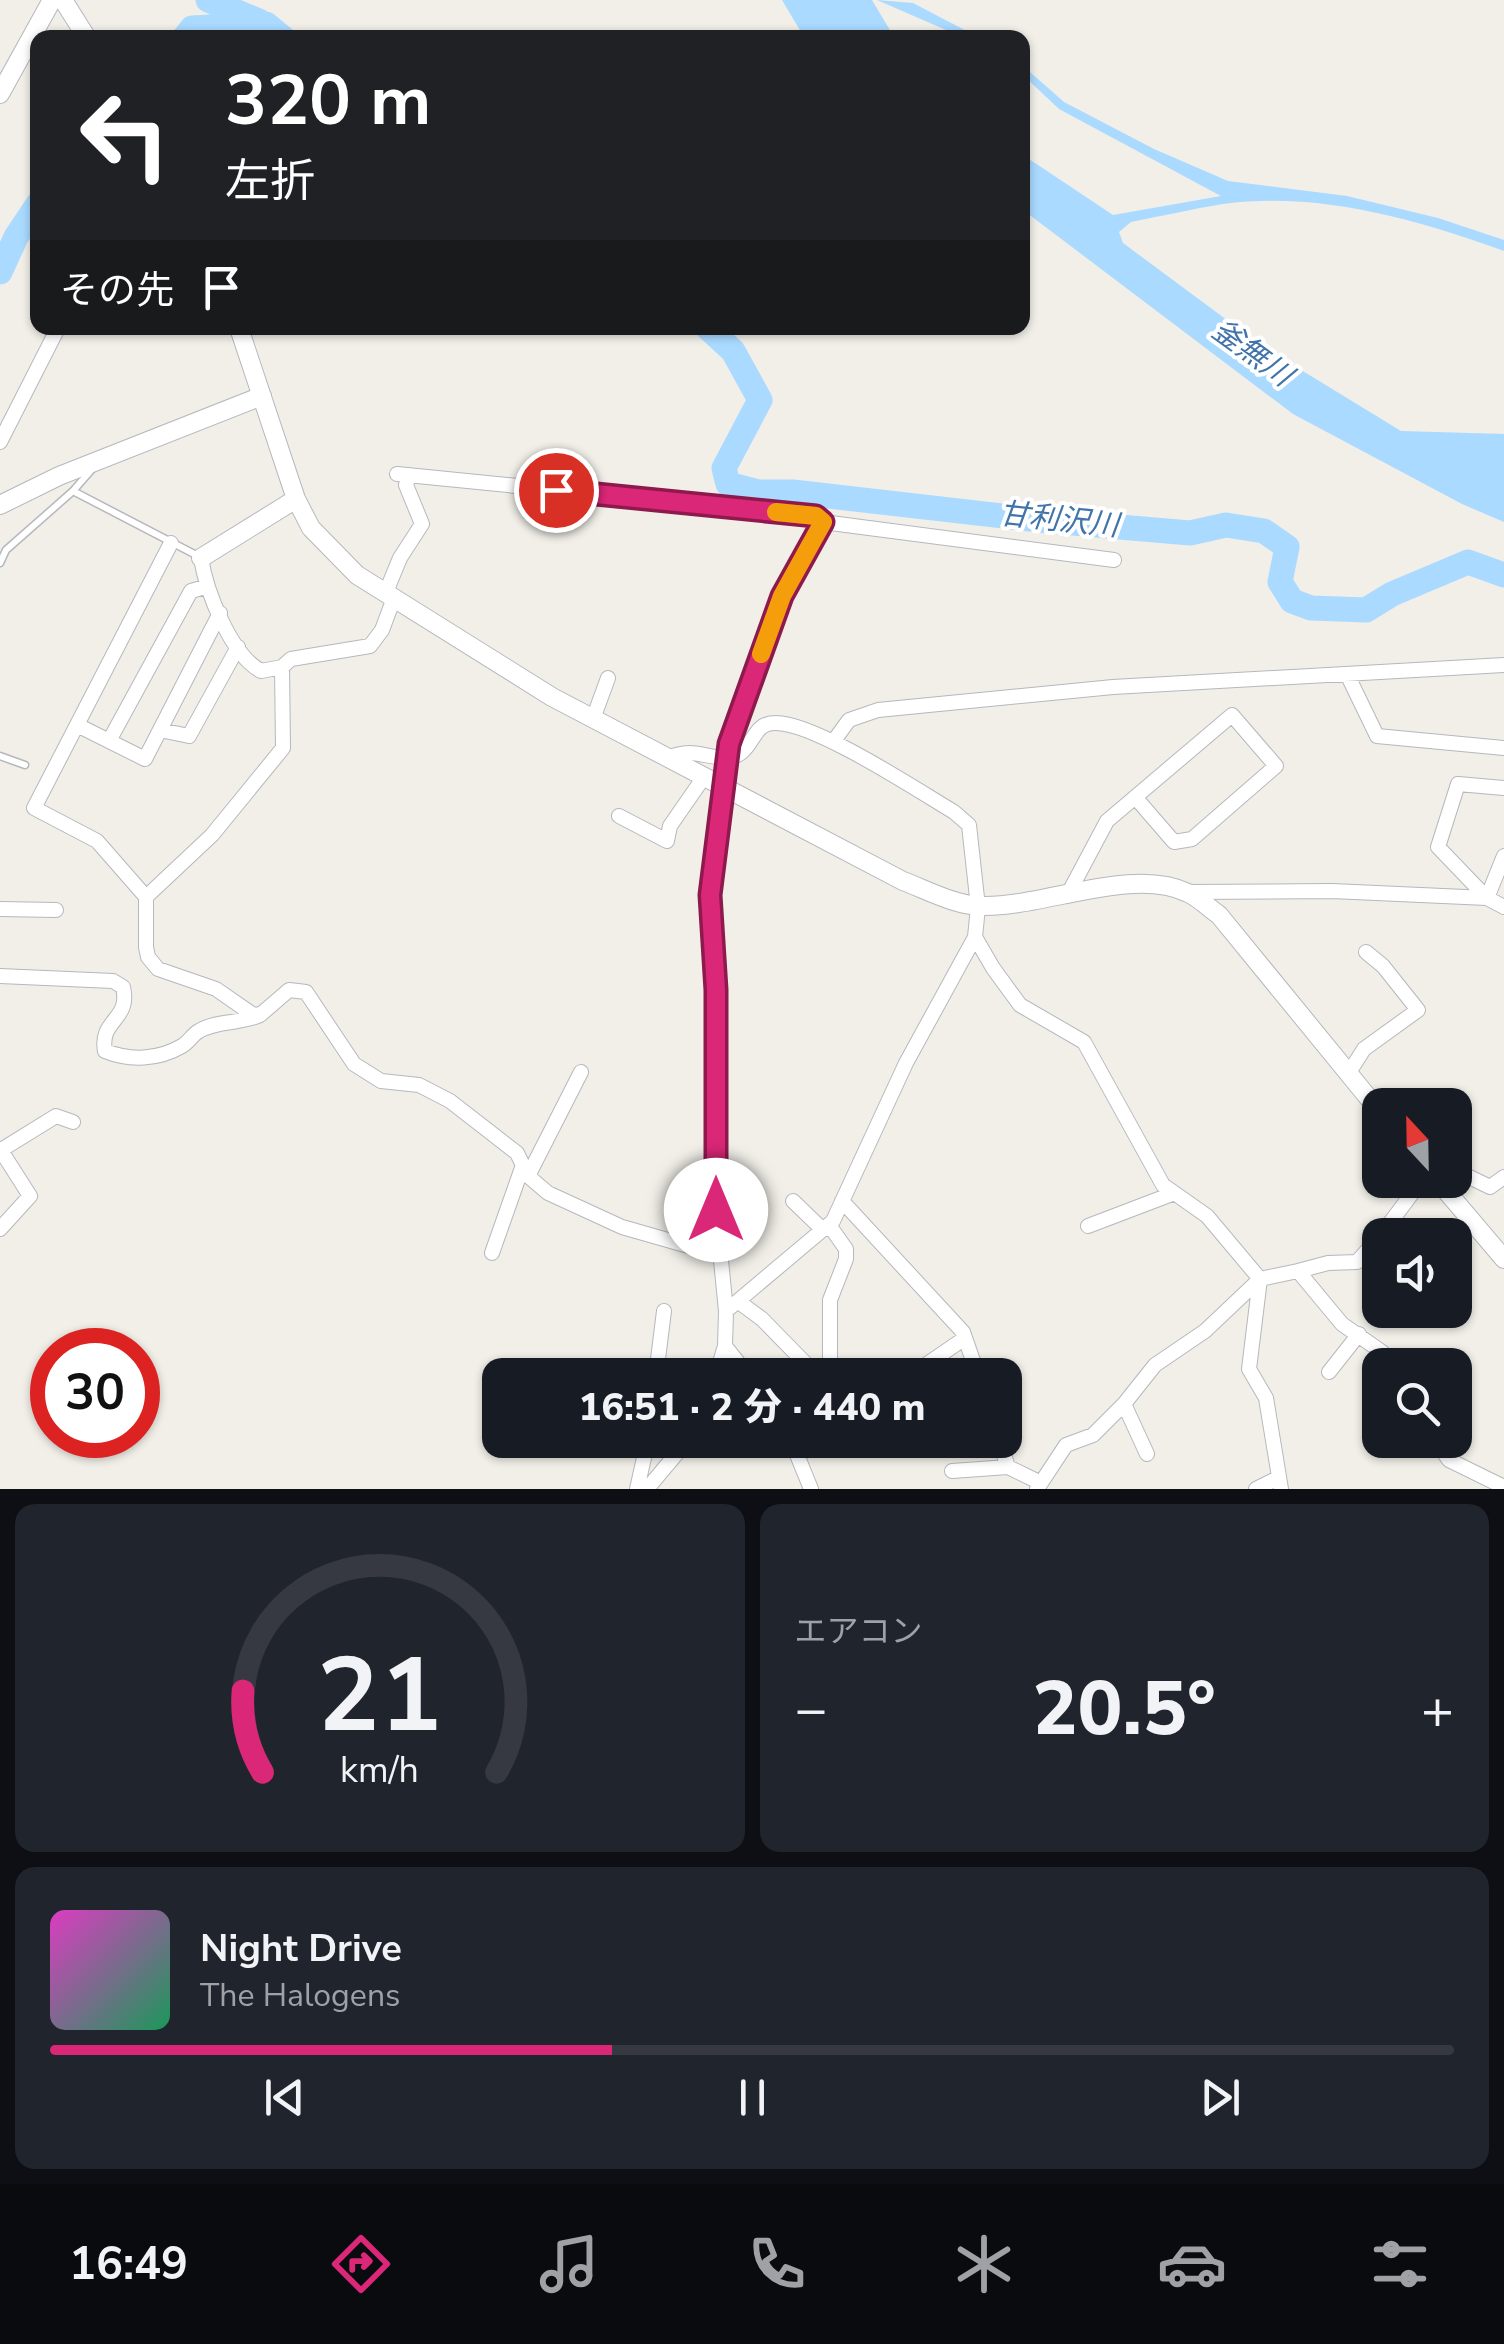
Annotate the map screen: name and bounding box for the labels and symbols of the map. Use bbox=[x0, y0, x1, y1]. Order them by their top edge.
water label: 釜無川 bbox=[1204, 310, 1303, 398]
pin bbox=[514, 448, 599, 533]
water label: 甘利沢川 bbox=[997, 493, 1124, 547]
north arrow bbox=[1362, 1088, 1472, 1198]
position arrow bbox=[664, 1158, 768, 1262]
speed limit sign: 30 bbox=[30, 1328, 160, 1458]

